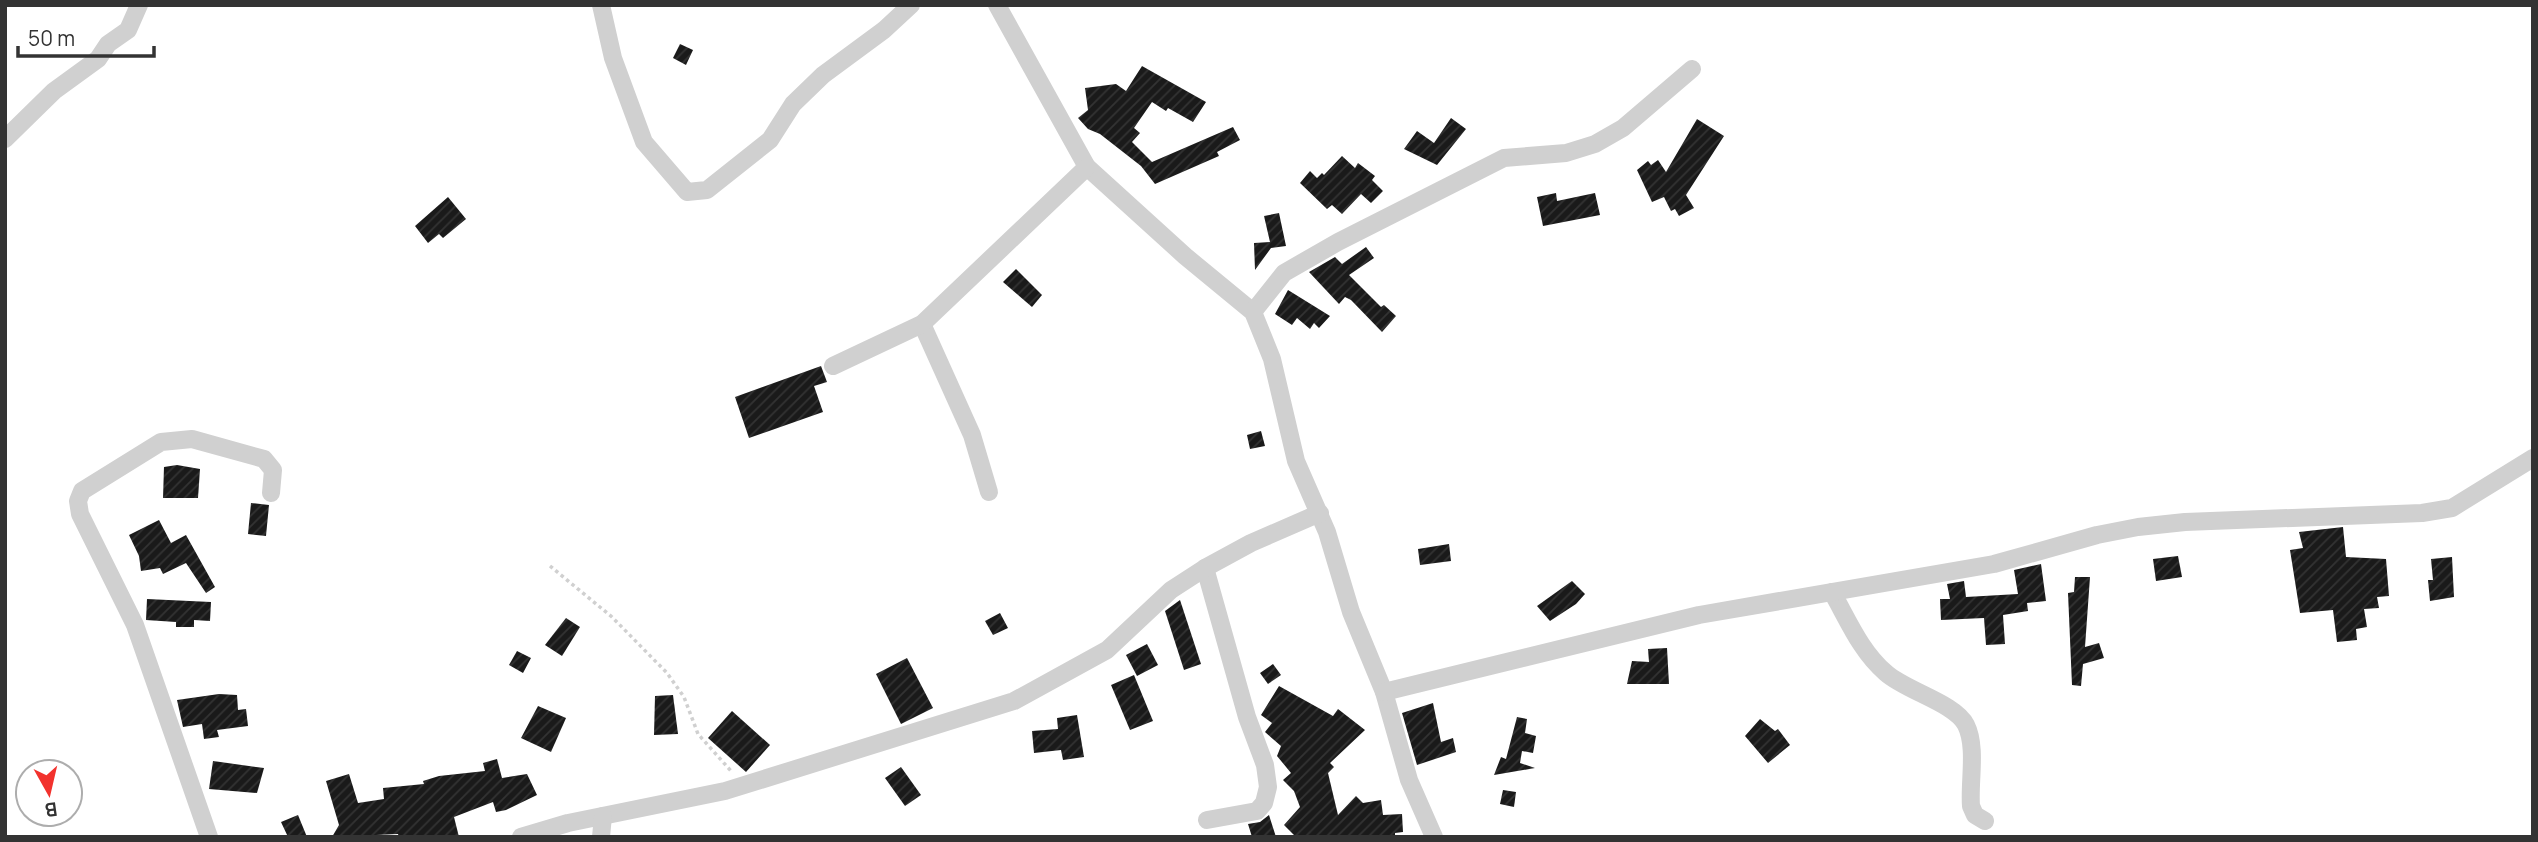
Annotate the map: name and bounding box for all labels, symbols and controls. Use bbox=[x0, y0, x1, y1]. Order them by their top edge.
scale bar bbox=[18, 14, 154, 58]
text: 50 m bbox=[28, 24, 75, 52]
north arrow bbox=[14, 758, 84, 828]
text: B bbox=[44, 796, 59, 824]

